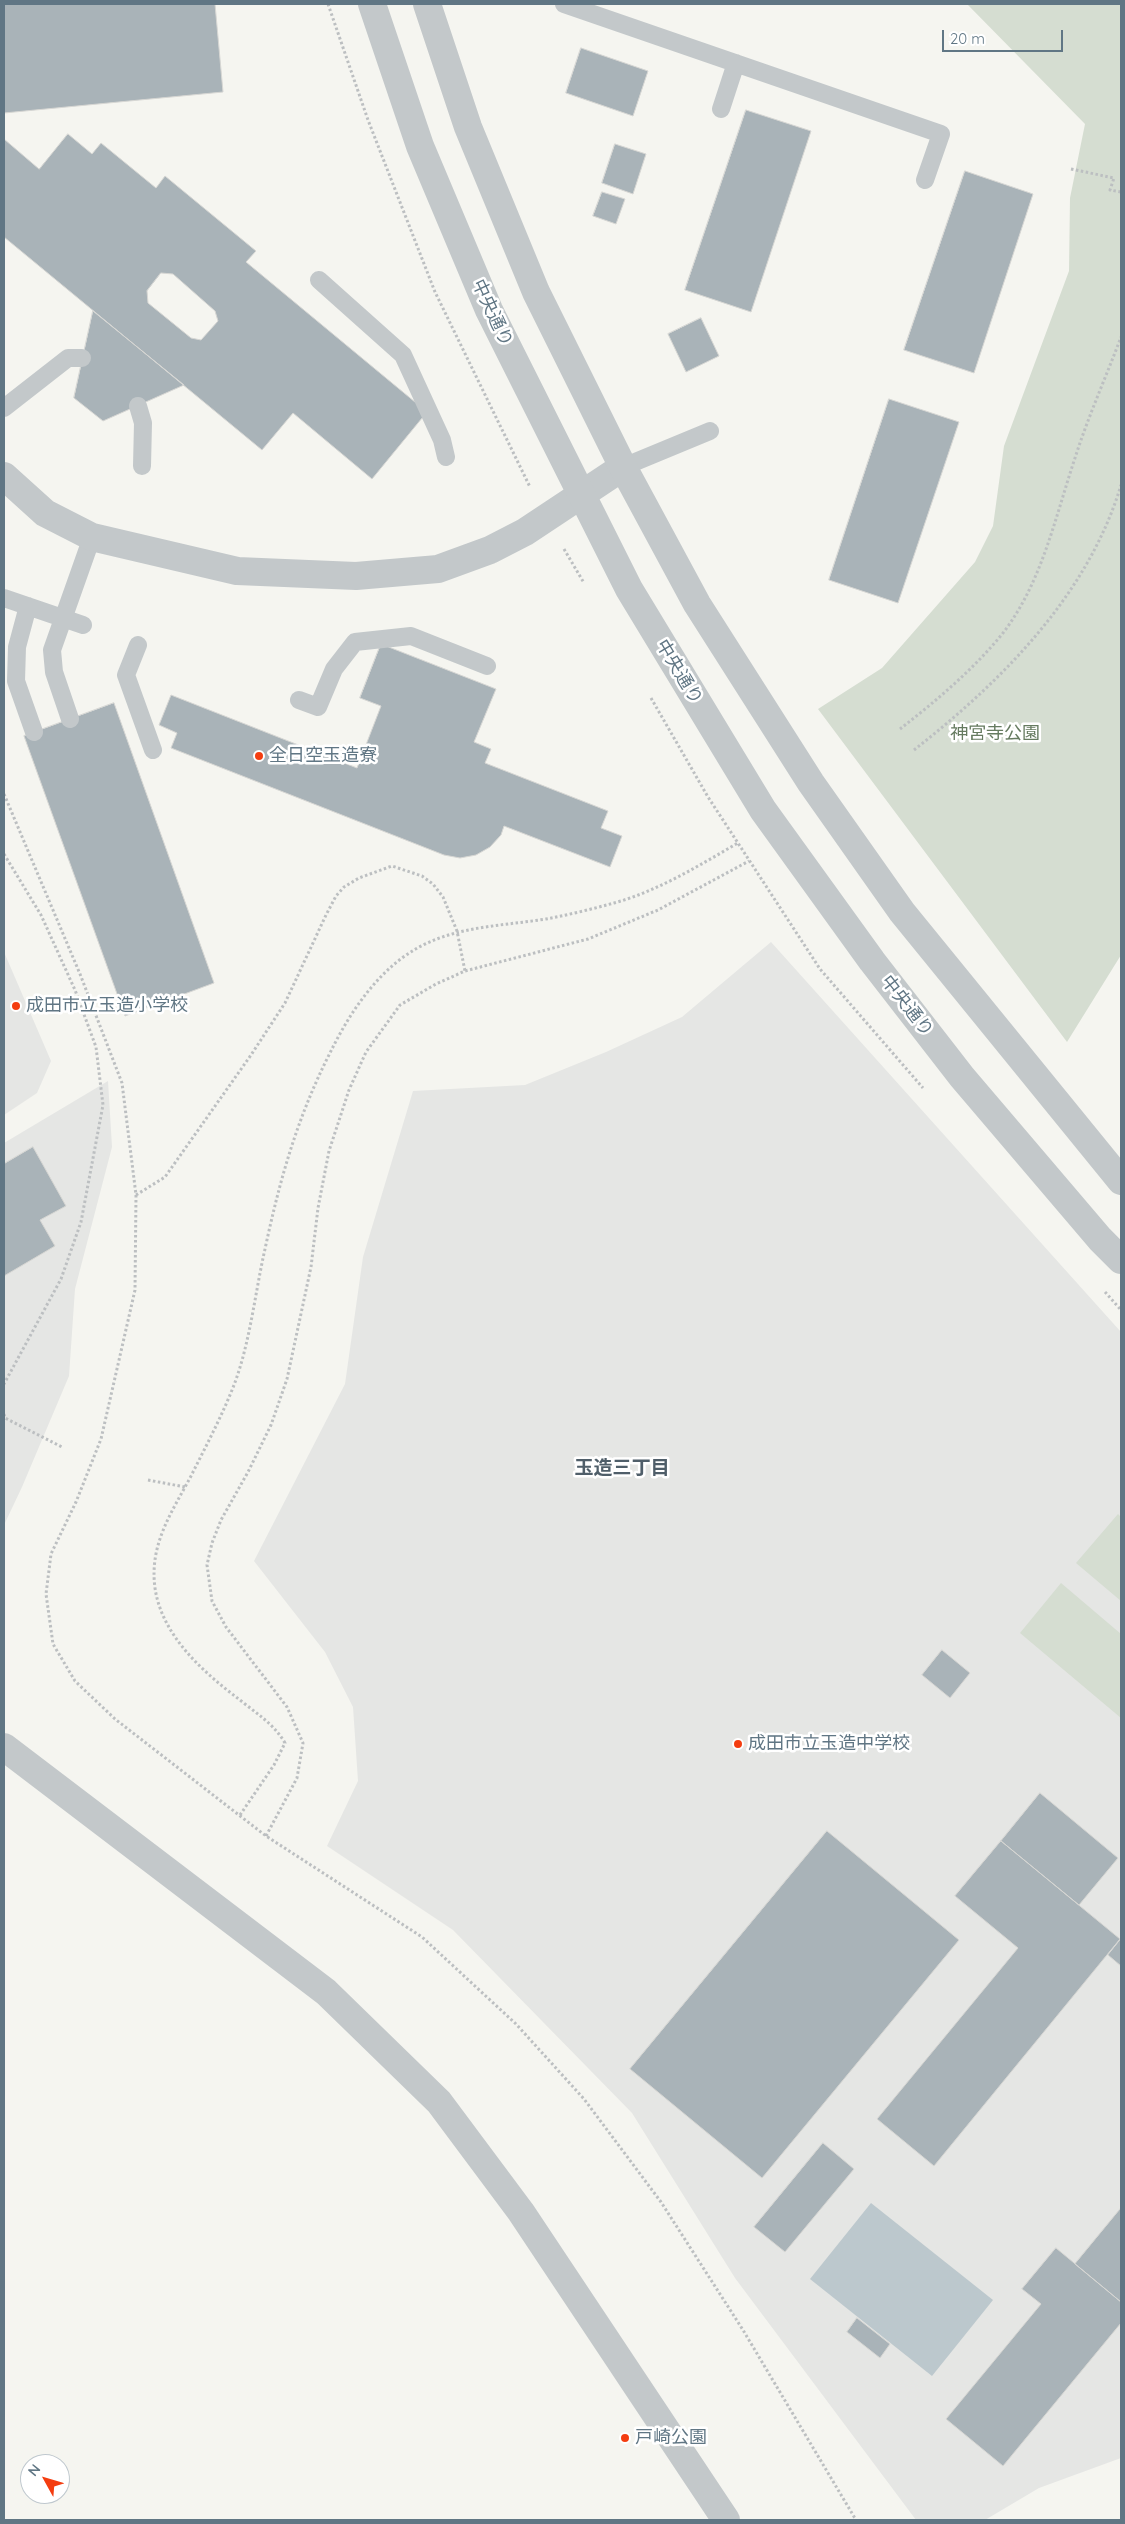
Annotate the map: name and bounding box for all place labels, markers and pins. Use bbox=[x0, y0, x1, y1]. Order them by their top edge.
place label: 全日空玉造寮 bbox=[269, 745, 377, 767]
marker: 全日空玉造寮 bbox=[253, 750, 265, 762]
place label: 成田市立玉造小学校 bbox=[26, 995, 188, 1017]
marker: 成田市立玉造小学校 bbox=[10, 1000, 22, 1012]
place label: 成田市立玉造中学校 bbox=[748, 1733, 910, 1755]
marker: 成田市立玉造中学校 bbox=[732, 1738, 744, 1750]
place label: 戸崎公園 bbox=[635, 2427, 707, 2449]
marker: 戸崎公園 bbox=[619, 2432, 631, 2444]

